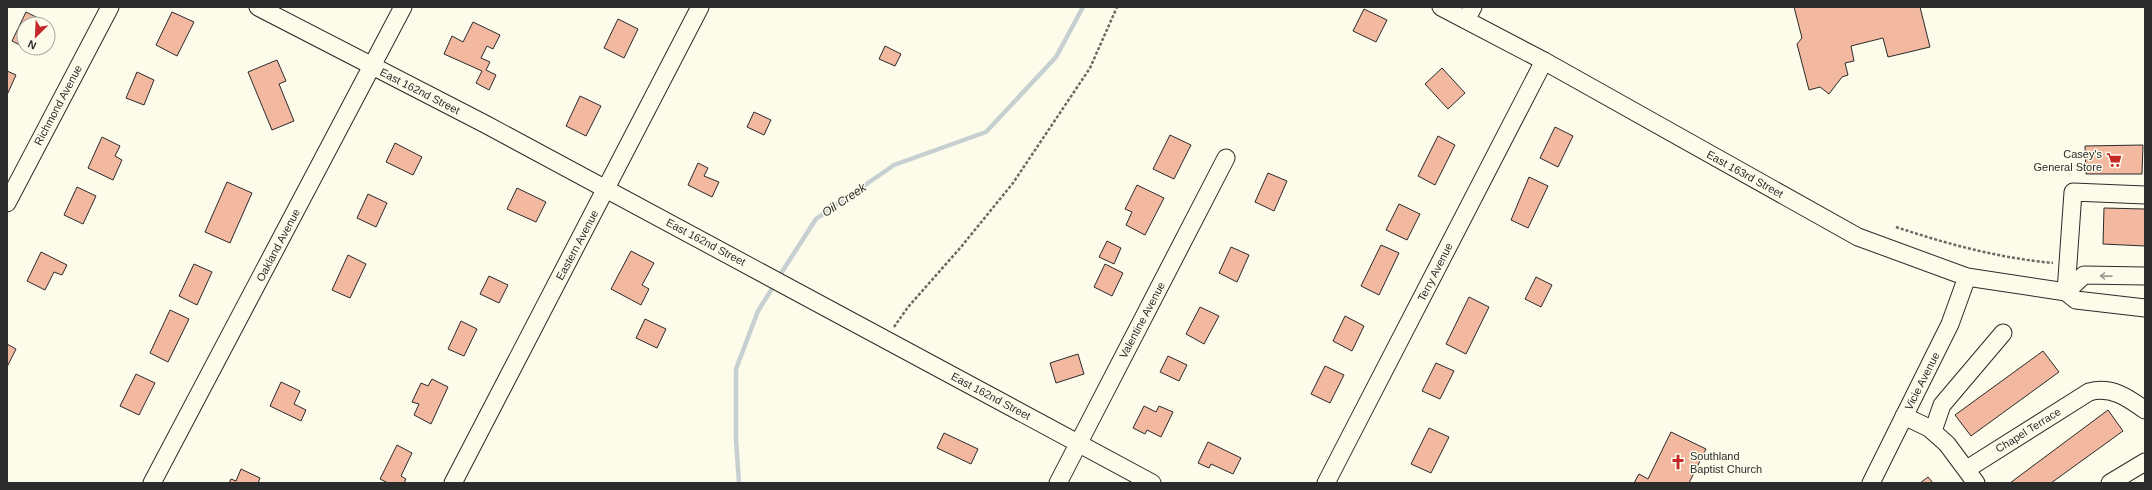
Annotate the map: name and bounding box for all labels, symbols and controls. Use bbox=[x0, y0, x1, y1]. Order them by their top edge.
north arrow bbox=[16, 16, 56, 56]
text: N bbox=[26, 38, 38, 52]
street label: Richmond Avenue bbox=[32, 63, 84, 147]
street label: East 162nd Street bbox=[378, 66, 462, 116]
street label: East 163rd Street bbox=[1705, 148, 1785, 200]
place label: Casey's General Store bbox=[2034, 148, 2102, 173]
supermarket icon: Casey's General Store bbox=[2105, 151, 2123, 169]
water label: Oil Creek bbox=[819, 180, 869, 220]
street label: Oakland Avenue bbox=[254, 207, 302, 283]
street label: Eastern Avenue bbox=[554, 208, 600, 282]
street label: East 162nd Street bbox=[664, 216, 748, 268]
street label: Terry Avenue bbox=[1415, 241, 1455, 303]
one-way arrow bbox=[2100, 272, 2113, 280]
street label: Valentine Avenue bbox=[1117, 280, 1167, 360]
street label: Vicie Avenue bbox=[1902, 350, 1942, 412]
street label: East 162nd Street bbox=[949, 370, 1033, 422]
street label: Chapel Terrace bbox=[1993, 405, 2063, 455]
place label: Southland Baptist Church bbox=[1690, 450, 1762, 475]
church icon: Southland Baptist Church bbox=[1669, 453, 1687, 471]

